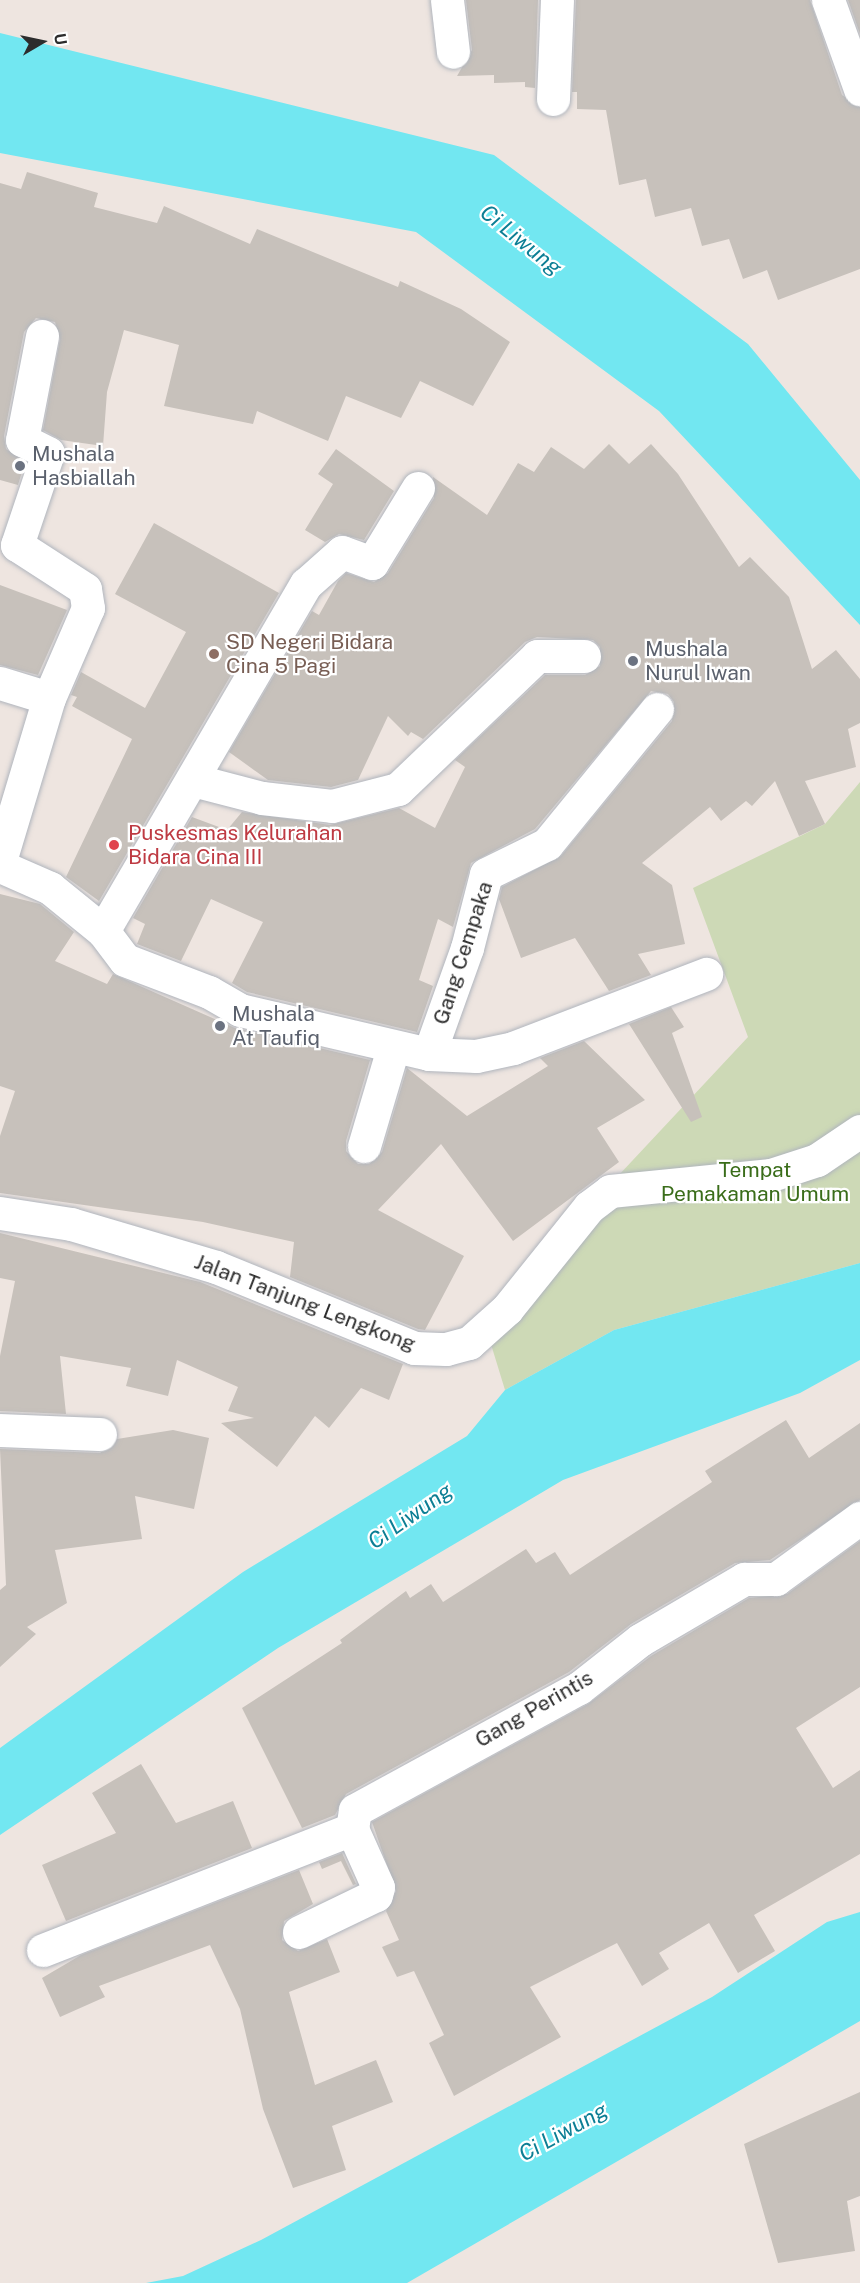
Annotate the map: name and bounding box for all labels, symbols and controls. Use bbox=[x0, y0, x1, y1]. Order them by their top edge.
north arrow bbox=[12, 12, 72, 72]
text: U bbox=[50, 32, 71, 46]
water label: Ci Liwung bbox=[475, 199, 567, 281]
place label: Mushala Hasbiallah bbox=[32, 441, 136, 491]
marker: Mushala Hasbiallah bbox=[13, 459, 27, 473]
place label: SD Negeri Bidara Cina 5 Pagi bbox=[226, 629, 393, 679]
place label: Mushala Nurul Iwan bbox=[645, 636, 751, 686]
marker: SD Negeri Bidara Cina 5 Pagi bbox=[207, 647, 221, 661]
marker: Mushala Nurul Iwan bbox=[626, 654, 640, 668]
place label: Puskesmas Kelurahan Bidara Cina III bbox=[128, 820, 342, 870]
marker: Puskesmas Kelurahan Bidara Cina III bbox=[105, 836, 123, 854]
street label: Gang Cempaka bbox=[428, 878, 498, 1028]
place label: Mushala At Taufiq bbox=[232, 1001, 320, 1051]
marker: Mushala At Taufiq bbox=[213, 1019, 227, 1033]
park label: Tempat Pemakaman Umum bbox=[661, 1157, 849, 1207]
street label: Jalan Tanjung Lengkong bbox=[191, 1249, 419, 1357]
water label: Ci Liwung bbox=[363, 1477, 457, 1555]
street label: Gang Perintis bbox=[471, 1665, 597, 1753]
water label: Ci Liwung bbox=[514, 2097, 612, 2167]

